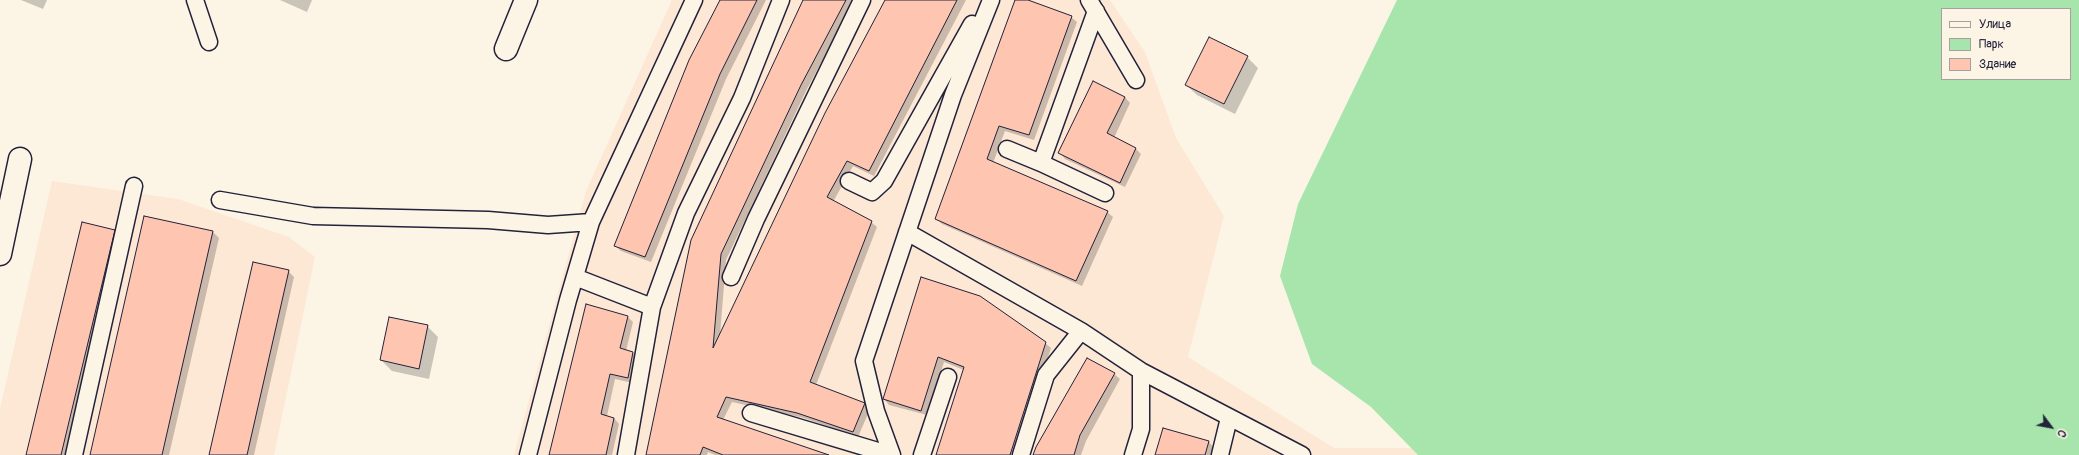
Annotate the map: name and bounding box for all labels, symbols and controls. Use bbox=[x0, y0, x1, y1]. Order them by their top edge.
legend bbox=[1941, 8, 2071, 80]
text: Улица bbox=[1979, 17, 2011, 32]
text: Парк bbox=[1979, 37, 2004, 52]
text: Здание bbox=[1979, 57, 2016, 72]
north arrow bbox=[2031, 407, 2071, 447]
text: С bbox=[2054, 427, 2069, 440]

